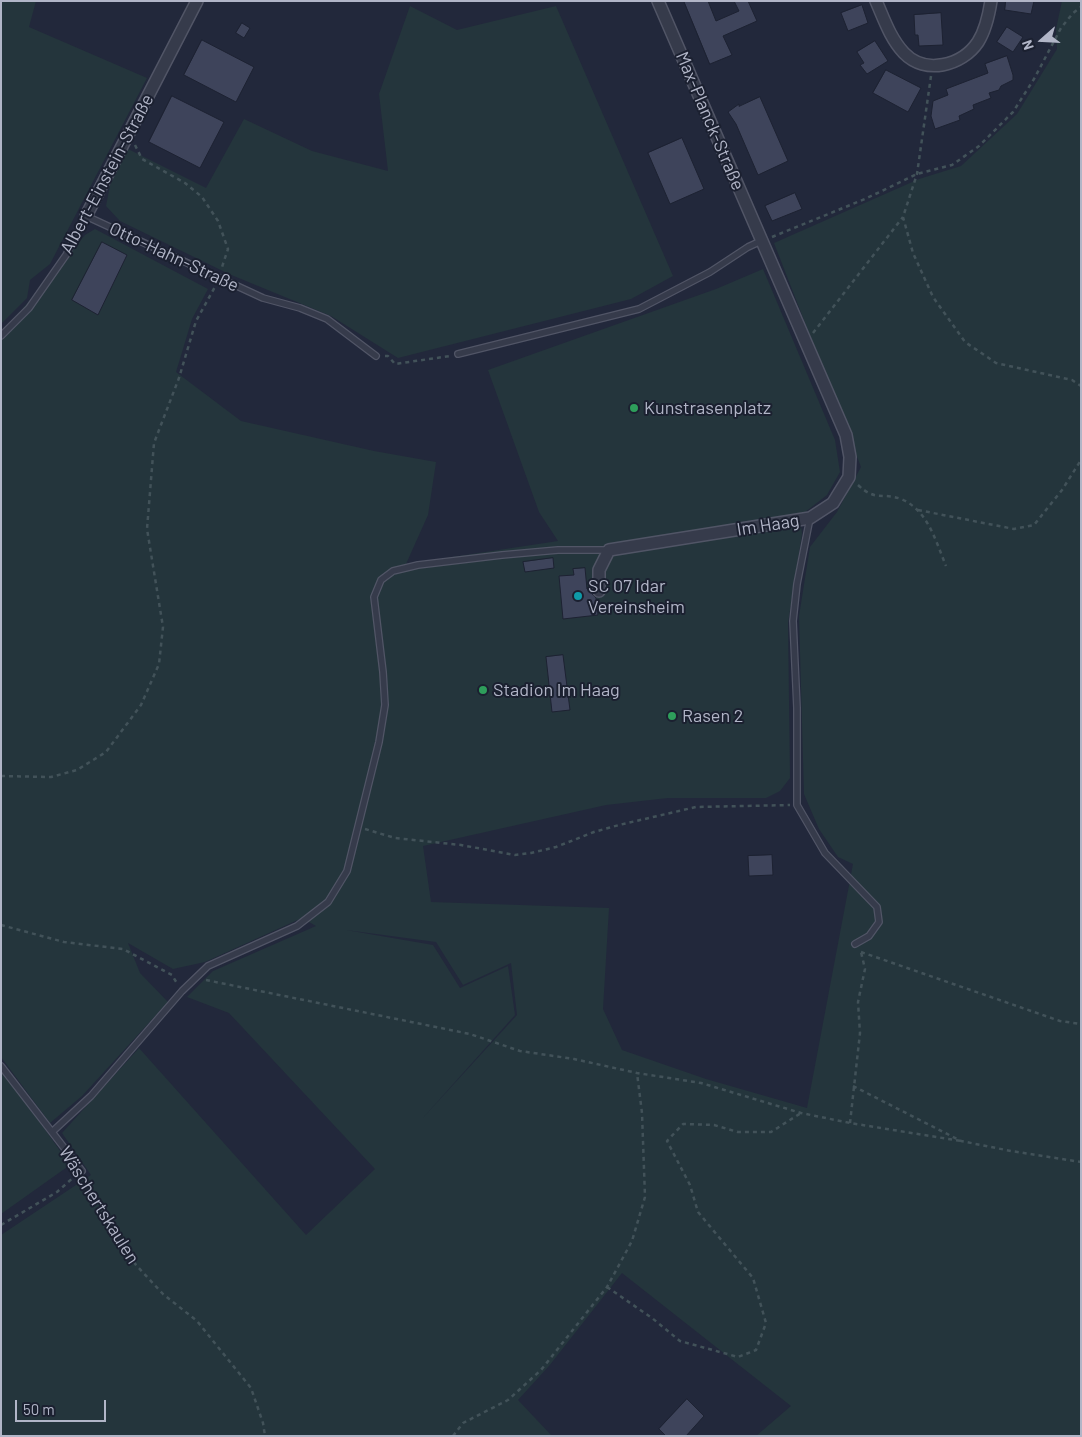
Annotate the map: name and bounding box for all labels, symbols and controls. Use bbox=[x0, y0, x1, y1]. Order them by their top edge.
north arrow bbox=[1017, 15, 1067, 65]
text: N bbox=[1018, 38, 1037, 52]
street label: Max-Planck-Straße bbox=[671, 48, 749, 194]
street label: Albert-Einstein-Straße bbox=[56, 90, 158, 258]
street label: Otto-Hahn-Straße bbox=[106, 217, 242, 297]
place label: Kunstrasenplatz bbox=[644, 397, 771, 419]
marker: Kunstrasenplatz bbox=[628, 402, 640, 414]
street label: Im Haag bbox=[735, 509, 801, 541]
place label: SC 07 Idar Vereinsheim bbox=[588, 575, 685, 618]
marker: SC 07 Idar Vereinsheim bbox=[572, 590, 584, 602]
place label: Stadion Im Haag bbox=[493, 679, 620, 701]
marker: Stadion Im Haag bbox=[477, 684, 489, 696]
place label: Rasen 2 bbox=[682, 705, 743, 727]
marker: Rasen 2 bbox=[666, 710, 678, 722]
street label: Wäschertskaulen bbox=[54, 1142, 144, 1268]
scale bar bbox=[18, 1390, 109, 1422]
text: 50 m bbox=[23, 1400, 55, 1418]

